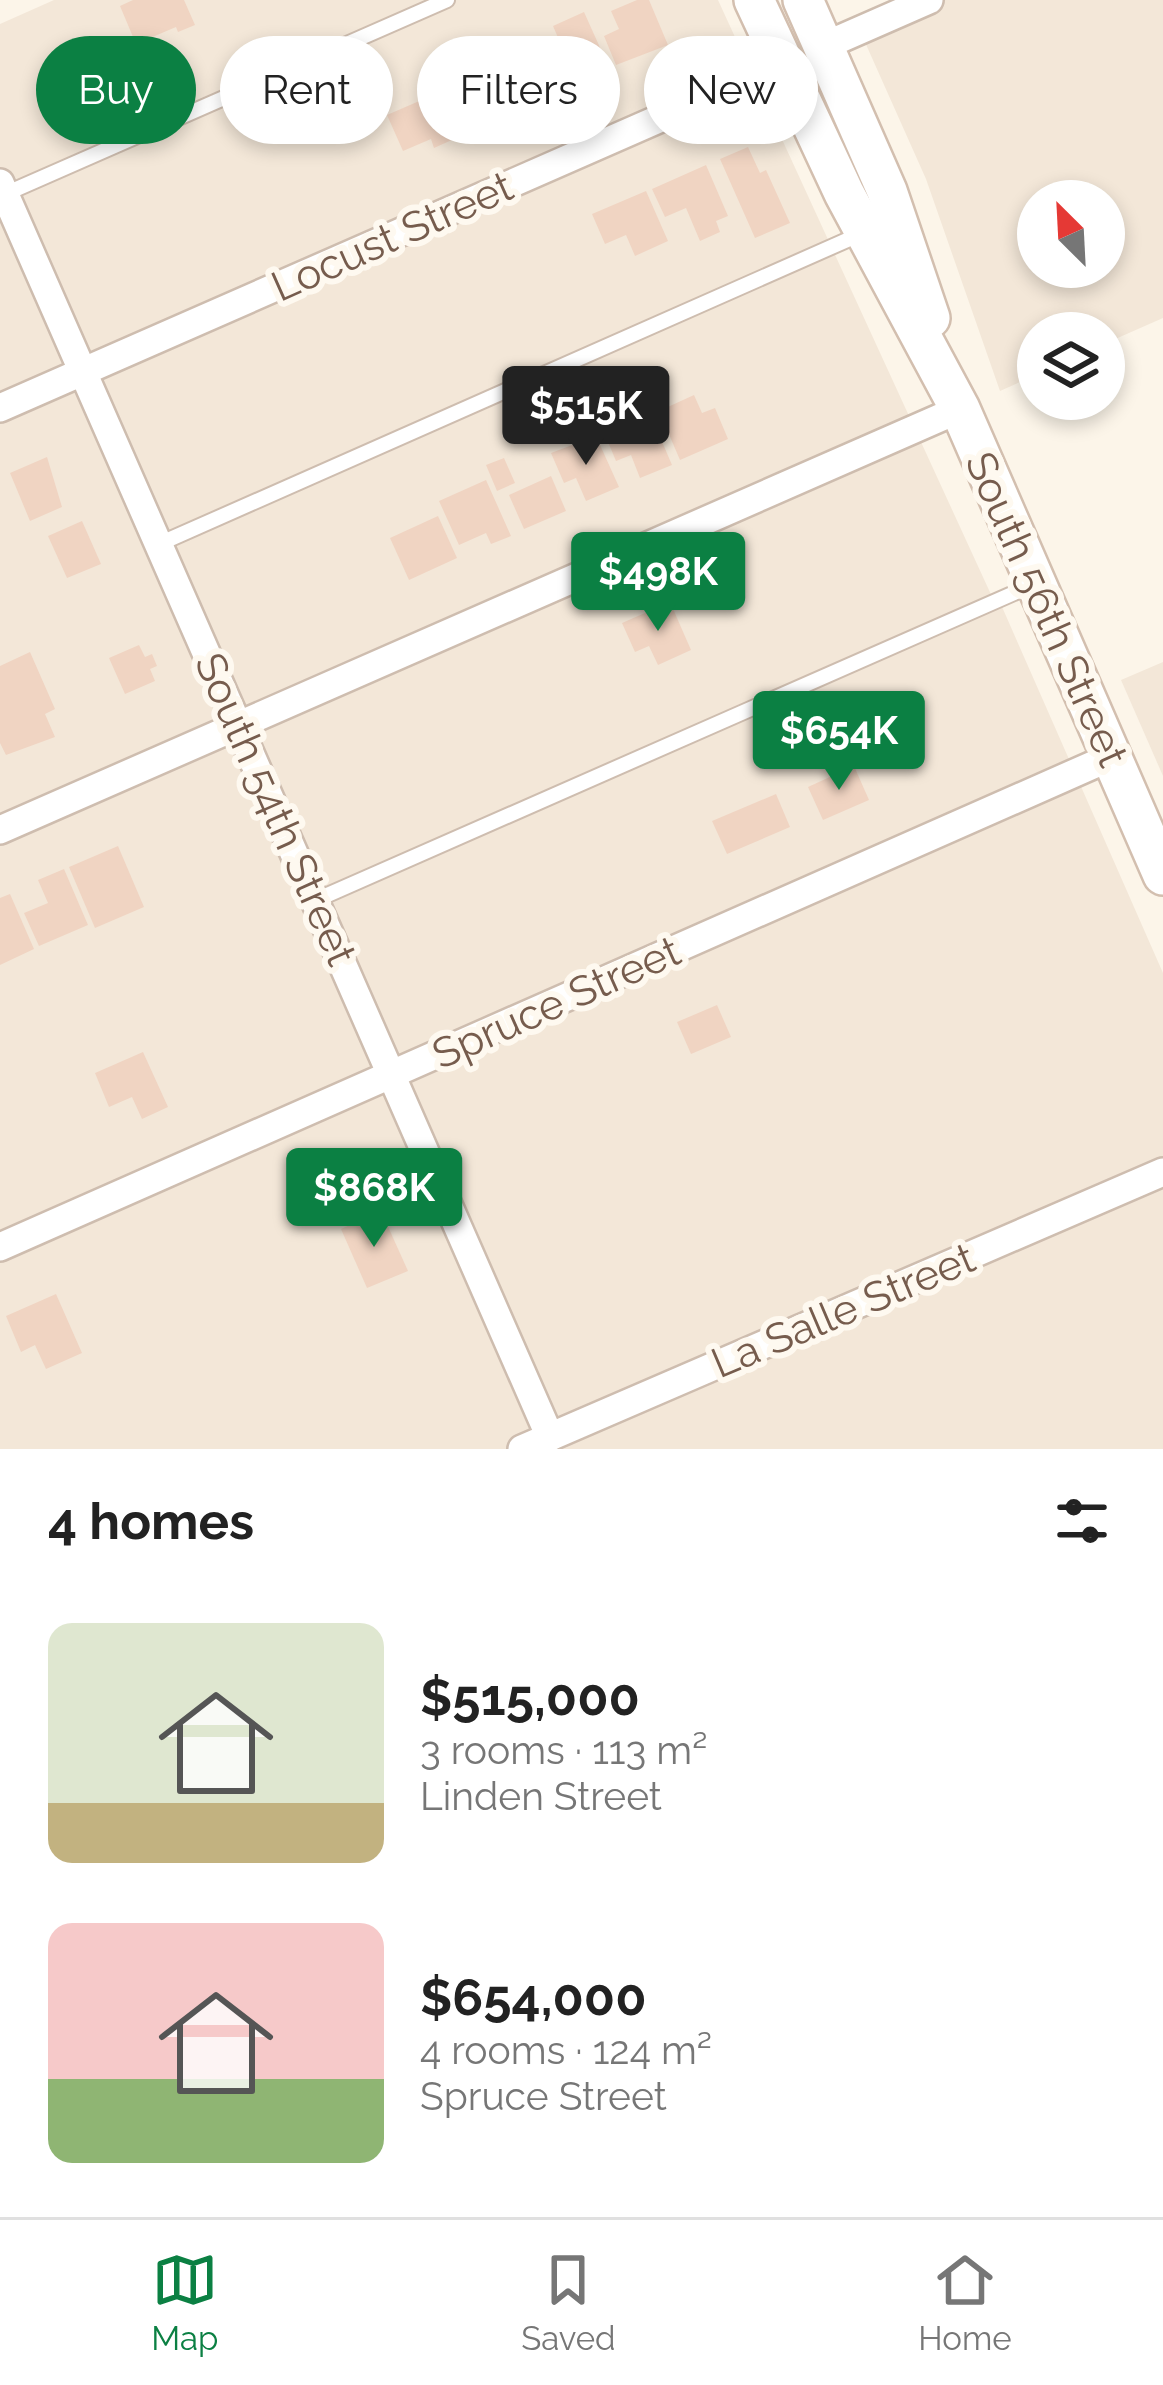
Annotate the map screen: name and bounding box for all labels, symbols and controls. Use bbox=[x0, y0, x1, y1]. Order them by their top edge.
chip: Buy bbox=[36, 36, 196, 144]
chip: Rent bbox=[220, 36, 393, 144]
chip: Filters bbox=[417, 36, 620, 144]
chip: New bbox=[644, 36, 818, 144]
street label: Locust Street bbox=[264, 161, 520, 311]
north arrow bbox=[1017, 180, 1125, 288]
map controls bbox=[1017, 180, 1125, 420]
button: layers bbox=[1017, 312, 1125, 420]
pin: $515K bbox=[502, 366, 670, 468]
text: $515K bbox=[529, 382, 643, 428]
street label: South 56th Street bbox=[955, 445, 1138, 774]
pin: $498K bbox=[574, 532, 742, 634]
text: $498K bbox=[598, 548, 718, 594]
street label: South 54th Street bbox=[185, 646, 366, 973]
pin: $654K bbox=[755, 691, 923, 793]
text: $654K bbox=[780, 707, 898, 753]
street label: Spruce Street bbox=[425, 926, 688, 1079]
pin: $868K bbox=[290, 1148, 458, 1250]
text: $868K bbox=[313, 1164, 435, 1210]
street label: La Salle Street bbox=[704, 1233, 982, 1388]
icon: filters bbox=[1049, 1488, 1115, 1554]
text: 4 homes bbox=[48, 1491, 254, 1551]
text: $515,000 bbox=[420, 1667, 640, 1727]
icon: home bbox=[144, 1671, 288, 1815]
text: 3 rooms · 113 m² bbox=[420, 1727, 707, 1773]
text: Linden Street bbox=[420, 1773, 662, 1819]
text: $654,000 bbox=[420, 1967, 646, 2027]
icon: home bbox=[144, 1971, 288, 2115]
text: 4 rooms · 124 m² bbox=[420, 2027, 712, 2073]
text: Spruce Street bbox=[420, 2073, 667, 2119]
tab: Map bbox=[151, 2247, 218, 2358]
tab: Saved bbox=[521, 2247, 616, 2358]
tab: Home bbox=[918, 2247, 1012, 2358]

